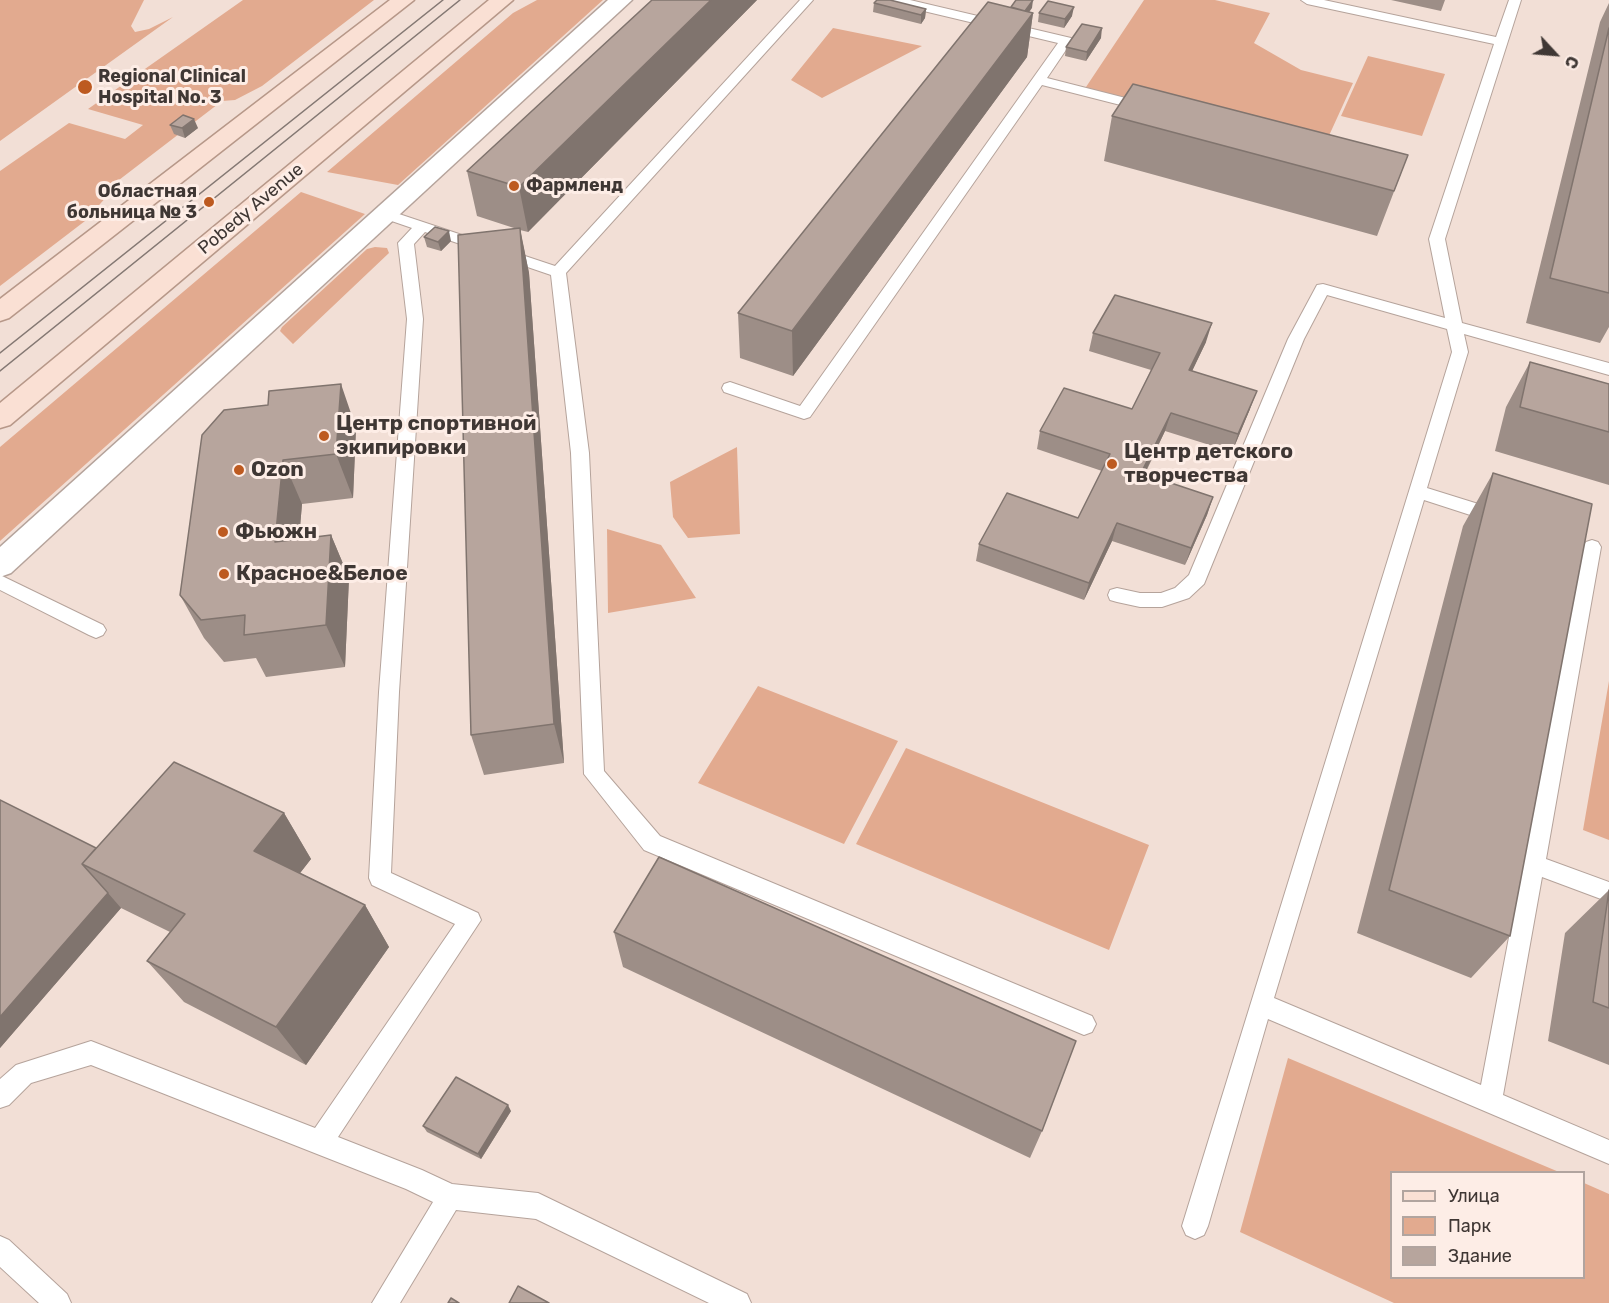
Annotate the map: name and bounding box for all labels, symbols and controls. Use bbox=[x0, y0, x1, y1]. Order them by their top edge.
north arrow bbox=[1525, 24, 1585, 84]
text: С bbox=[1561, 53, 1583, 71]
place label: Regional Clinical Hospital No. 3 bbox=[98, 66, 246, 109]
marker: Regional Clinical Hospital No. 3 bbox=[76, 78, 94, 96]
street label: Pobedy Avenue bbox=[194, 159, 308, 259]
place label: Фармленд bbox=[526, 175, 623, 197]
marker: Фармленд bbox=[507, 179, 521, 193]
place label: Областная больница № 3 bbox=[67, 181, 197, 224]
marker: Областная больница № 3 bbox=[202, 195, 216, 209]
place label: Центр спортивной экипировки bbox=[336, 411, 536, 461]
marker: Центр спортивной экипировки bbox=[317, 429, 331, 443]
place label: Центр детского творчества bbox=[1124, 439, 1293, 489]
place label: Ozon bbox=[251, 457, 304, 483]
marker: Центр детского творчества bbox=[1105, 457, 1119, 471]
marker: Ozon bbox=[232, 463, 246, 477]
place label: Фьюжн bbox=[235, 519, 317, 545]
marker: Фьюжн bbox=[216, 525, 230, 539]
place label: Красное&Белое bbox=[236, 561, 408, 587]
marker: Красное&Белое bbox=[217, 567, 231, 581]
legend bbox=[1390, 1171, 1585, 1279]
text: Улица bbox=[1448, 1185, 1500, 1207]
text: Парк bbox=[1448, 1215, 1491, 1237]
text: Здание bbox=[1448, 1245, 1512, 1267]

